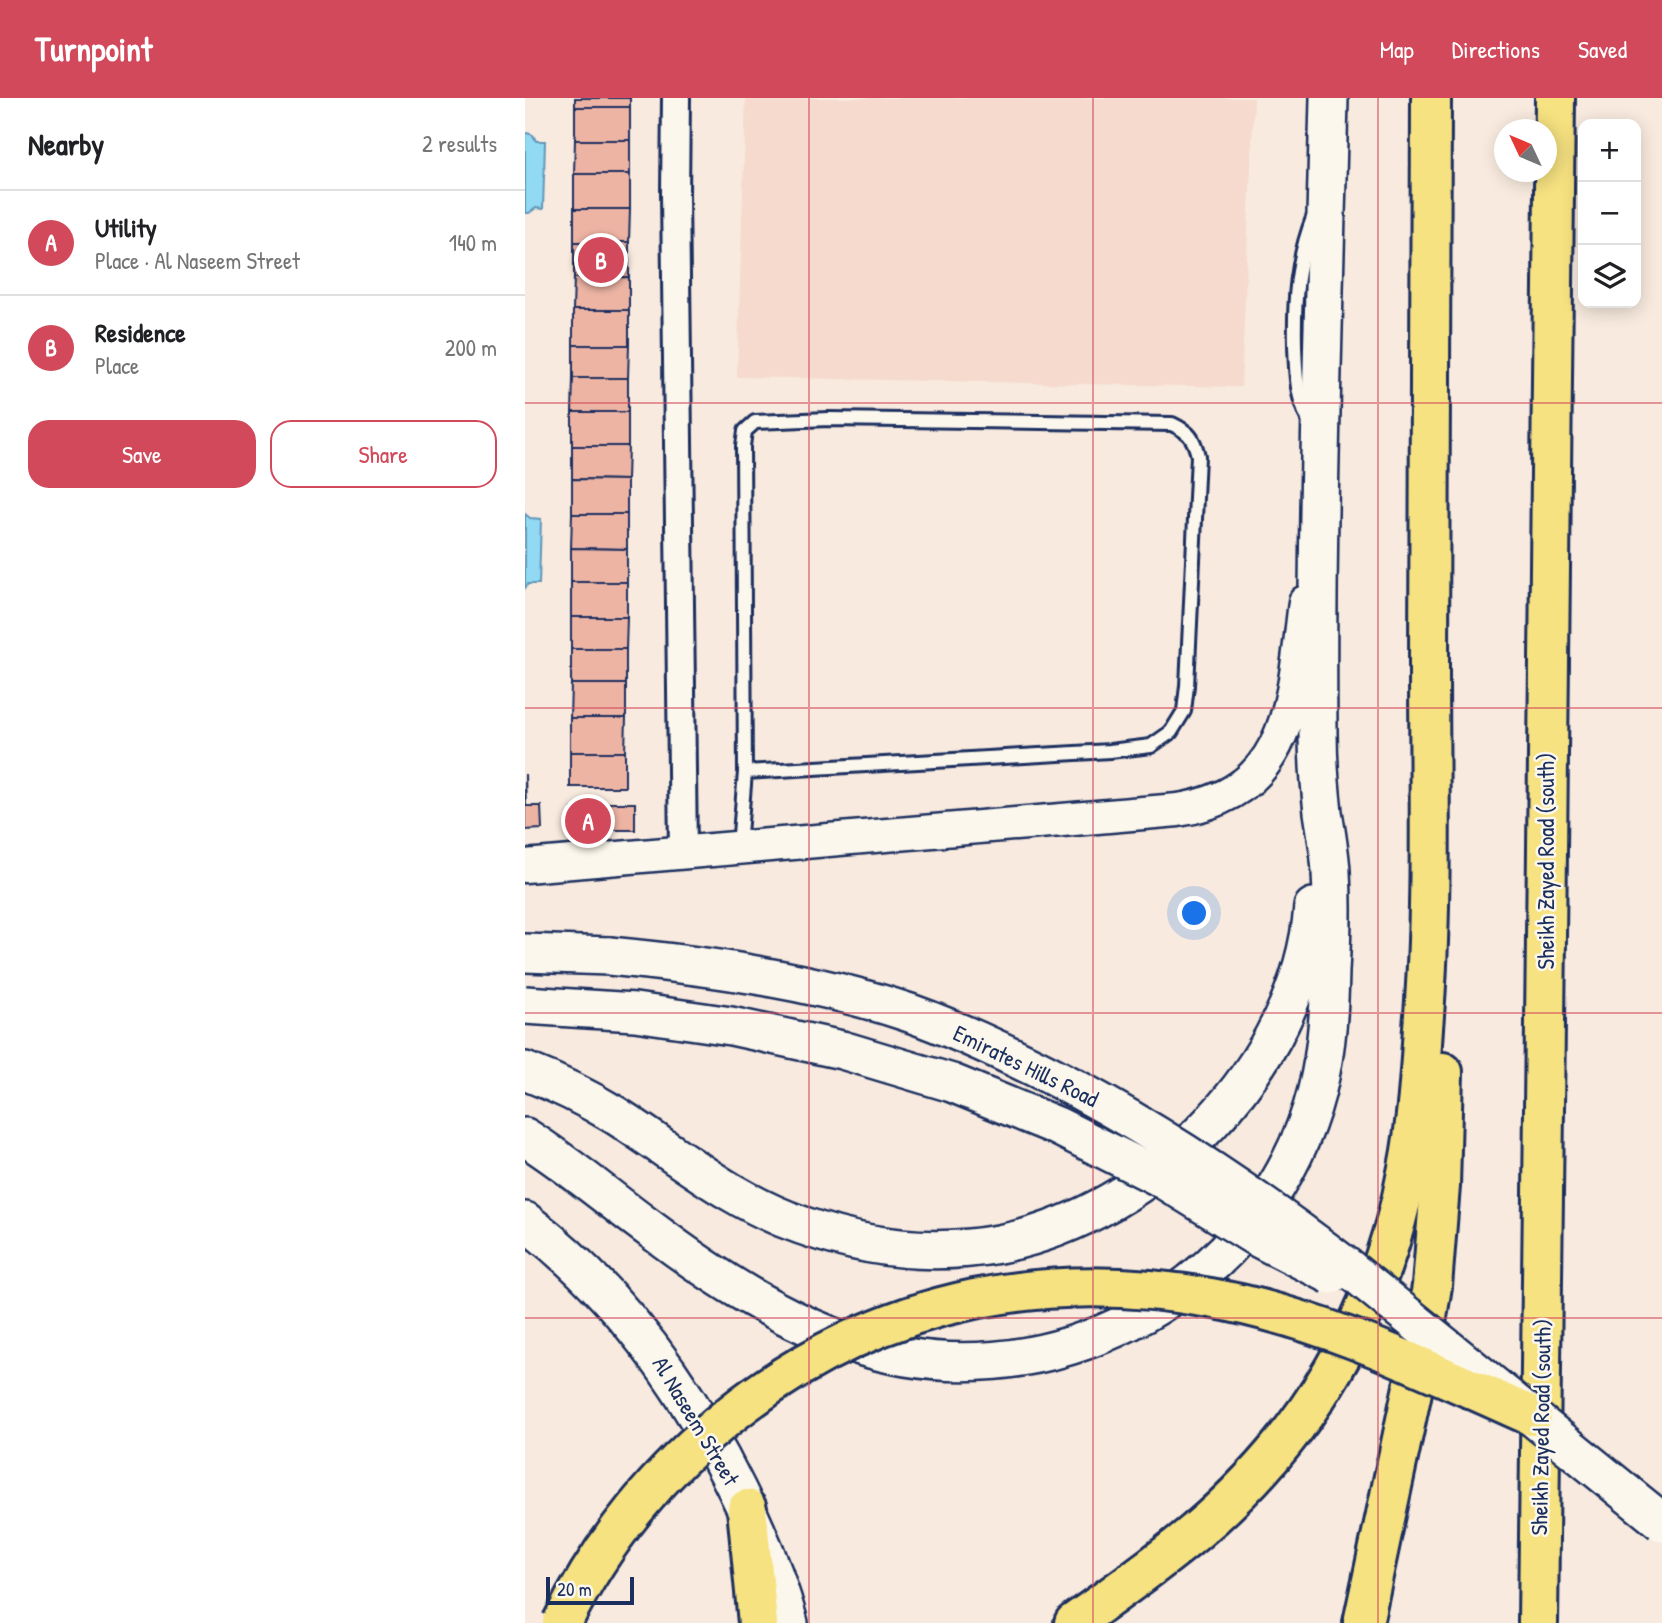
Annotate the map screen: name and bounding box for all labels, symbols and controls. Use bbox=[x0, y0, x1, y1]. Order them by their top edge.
text: Turnpoint bbox=[35, 27, 152, 71]
text: Map bbox=[1380, 33, 1414, 65]
text: Directions bbox=[1452, 33, 1540, 65]
text: Saved bbox=[1578, 33, 1627, 65]
north arrow bbox=[1494, 119, 1557, 182]
map controls bbox=[1578, 119, 1641, 308]
button: + bbox=[1578, 119, 1641, 182]
text: Nearby bbox=[28, 124, 104, 164]
text: 2 results bbox=[422, 128, 497, 159]
button: − bbox=[1578, 182, 1641, 245]
text: Utility bbox=[95, 210, 157, 245]
text: A bbox=[45, 227, 57, 258]
text: 140 m bbox=[449, 227, 497, 258]
pin: B bbox=[578, 234, 624, 286]
text: Place · Al Naseem Street bbox=[95, 245, 300, 276]
button: layers bbox=[1578, 245, 1641, 308]
text: Residence bbox=[95, 315, 186, 350]
text: B bbox=[45, 332, 57, 363]
text: 200 m bbox=[445, 332, 497, 363]
text: Place bbox=[95, 350, 139, 381]
button: Save bbox=[28, 420, 256, 488]
button: Share bbox=[270, 420, 497, 488]
street label: Sheikh Zayed Road (south) bbox=[1530, 753, 1561, 969]
pin: A bbox=[565, 795, 611, 847]
your location bbox=[1177, 896, 1211, 930]
street label: Emirates Hills Road bbox=[949, 1017, 1104, 1114]
street label: Sheikh Zayed Road (south) bbox=[1523, 1318, 1558, 1536]
street label: Al Naseem Street bbox=[646, 1350, 748, 1492]
scale bar bbox=[546, 1574, 633, 1606]
text: 20 m bbox=[557, 1576, 592, 1602]

